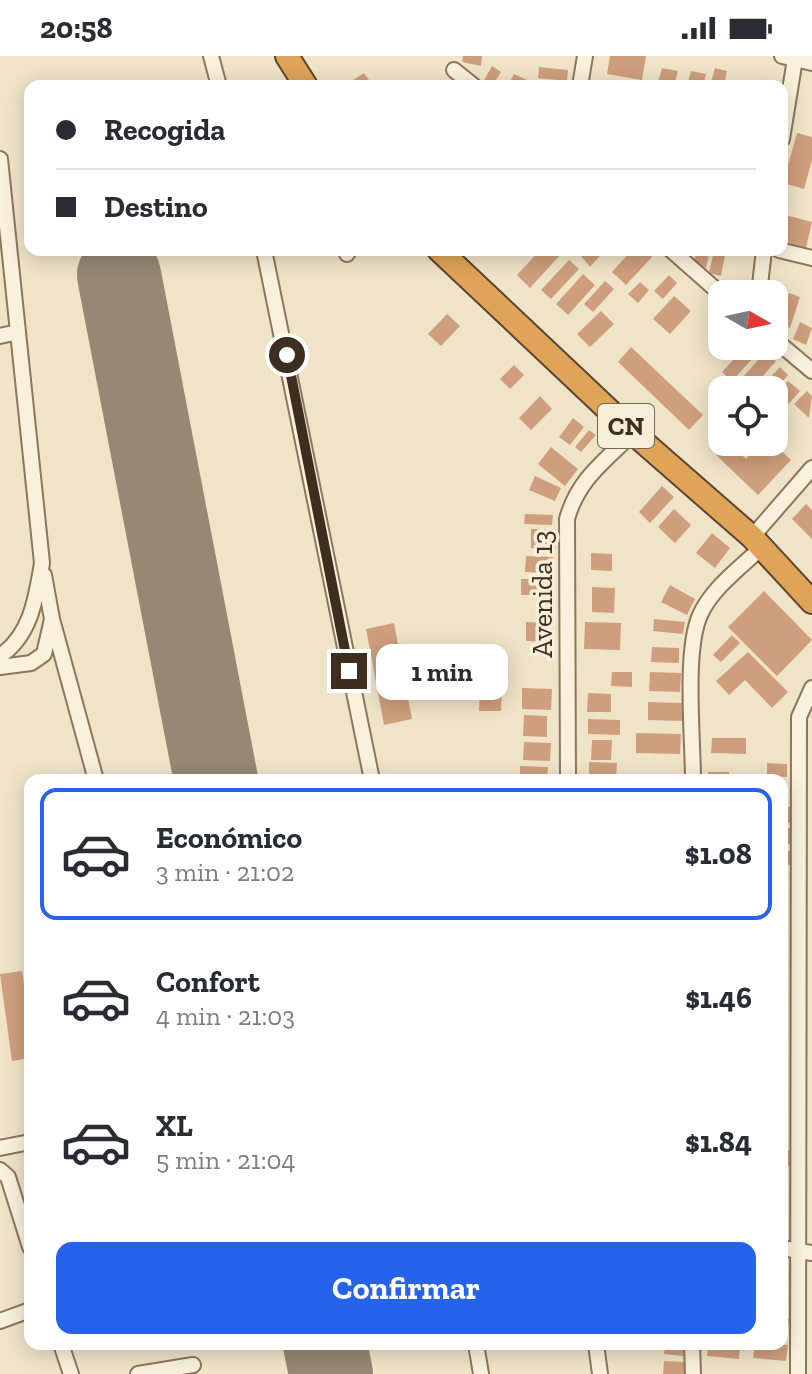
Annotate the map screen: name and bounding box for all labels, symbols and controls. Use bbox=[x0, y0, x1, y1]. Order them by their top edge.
text: 20:58 bbox=[40, 10, 113, 46]
text: Recogida bbox=[104, 112, 226, 148]
text: Destino bbox=[104, 189, 208, 225]
north arrow bbox=[708, 280, 788, 360]
map controls bbox=[708, 280, 788, 456]
route start bbox=[269, 337, 305, 373]
button: locate bbox=[708, 376, 788, 456]
road number: CN bbox=[598, 404, 654, 448]
street label: Avenida 13 bbox=[526, 530, 559, 658]
callout: 1 min bbox=[377, 643, 509, 699]
route end bbox=[331, 653, 367, 689]
text: 1 min bbox=[411, 656, 473, 688]
icon: car bbox=[60, 818, 132, 890]
text: Económico bbox=[156, 820, 302, 856]
text: $1.08 bbox=[685, 836, 752, 872]
text: 3 min · 21:02 bbox=[156, 856, 294, 888]
icon: car bbox=[60, 962, 132, 1034]
text: Confort bbox=[156, 964, 260, 1000]
text: $1.46 bbox=[685, 980, 752, 1016]
text: 4 min · 21:03 bbox=[156, 1000, 295, 1032]
icon: car bbox=[60, 1106, 132, 1178]
text: XL bbox=[156, 1108, 193, 1144]
text: $1.84 bbox=[685, 1124, 752, 1160]
text: 5 min · 21:04 bbox=[156, 1144, 296, 1176]
button: Confirmar bbox=[56, 1242, 756, 1334]

